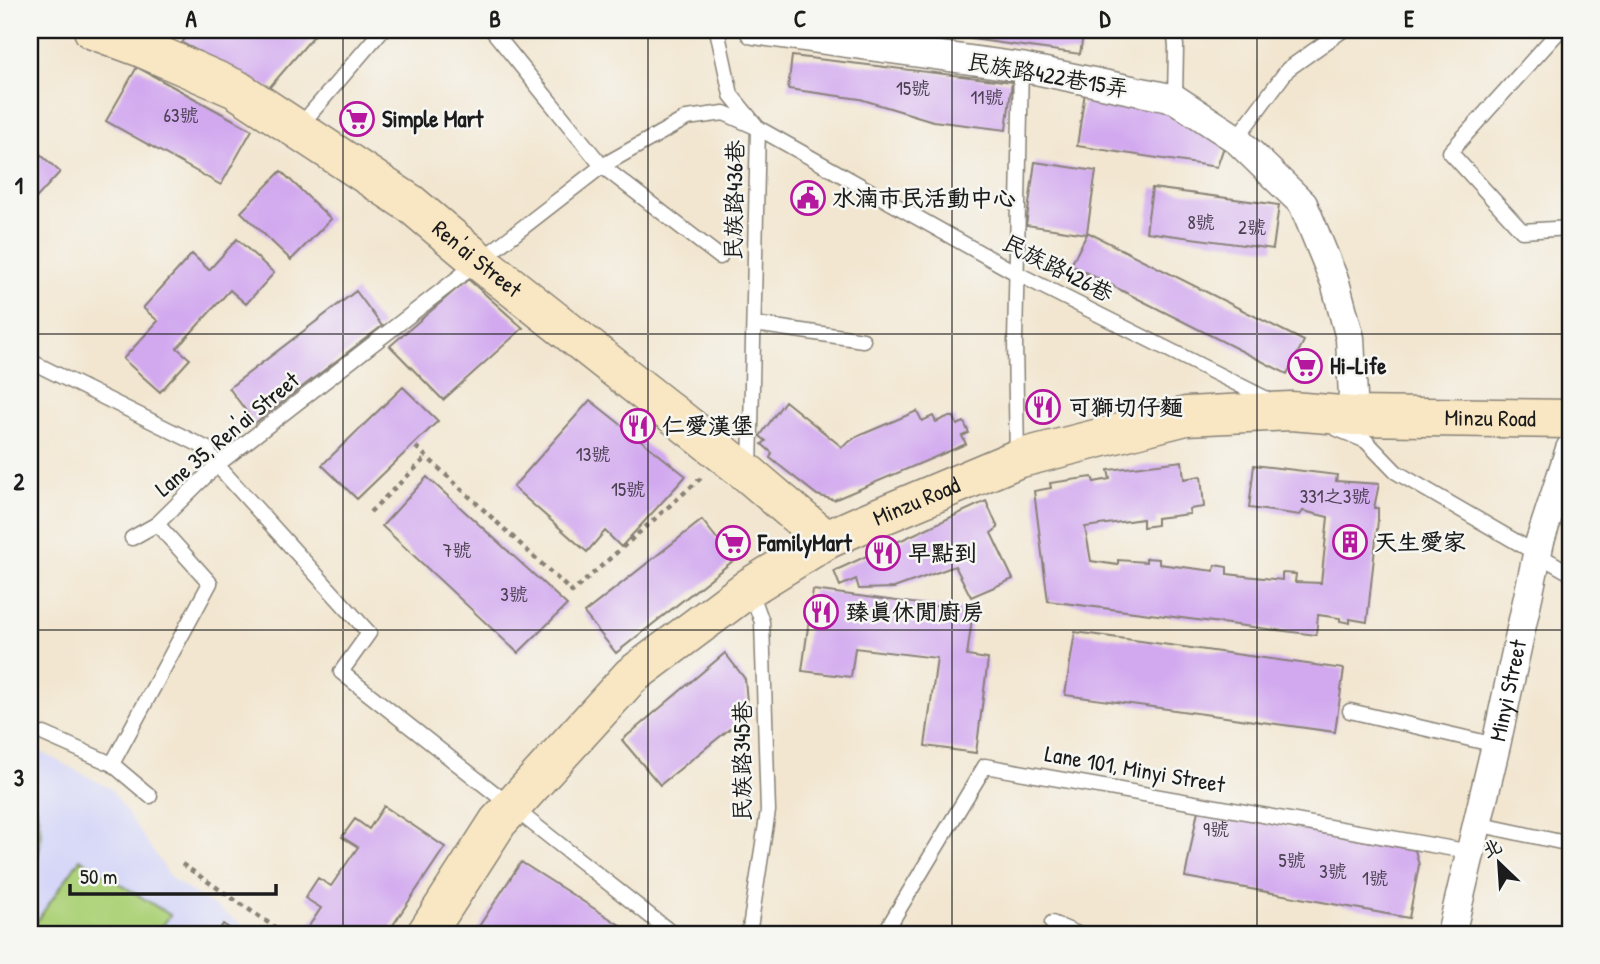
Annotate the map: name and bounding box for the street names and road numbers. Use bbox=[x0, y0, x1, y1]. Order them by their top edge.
street label: 民族路422巷15弄 bbox=[965, 45, 1131, 104]
street label: 民族路436巷 bbox=[717, 139, 750, 260]
street label: Ren'ai Street bbox=[426, 213, 529, 305]
street label: 民族路426巷 bbox=[997, 226, 1120, 309]
street label: Lane 35, Ren'ai Street bbox=[148, 363, 306, 503]
street label: Minzu Road bbox=[1444, 401, 1536, 434]
street label: Minzu Road bbox=[868, 469, 964, 533]
street label: Minyi Street bbox=[1481, 636, 1533, 744]
street label: 民族路345巷 bbox=[726, 700, 757, 821]
street label: Lane 101, Minyi Street bbox=[1043, 737, 1229, 800]

